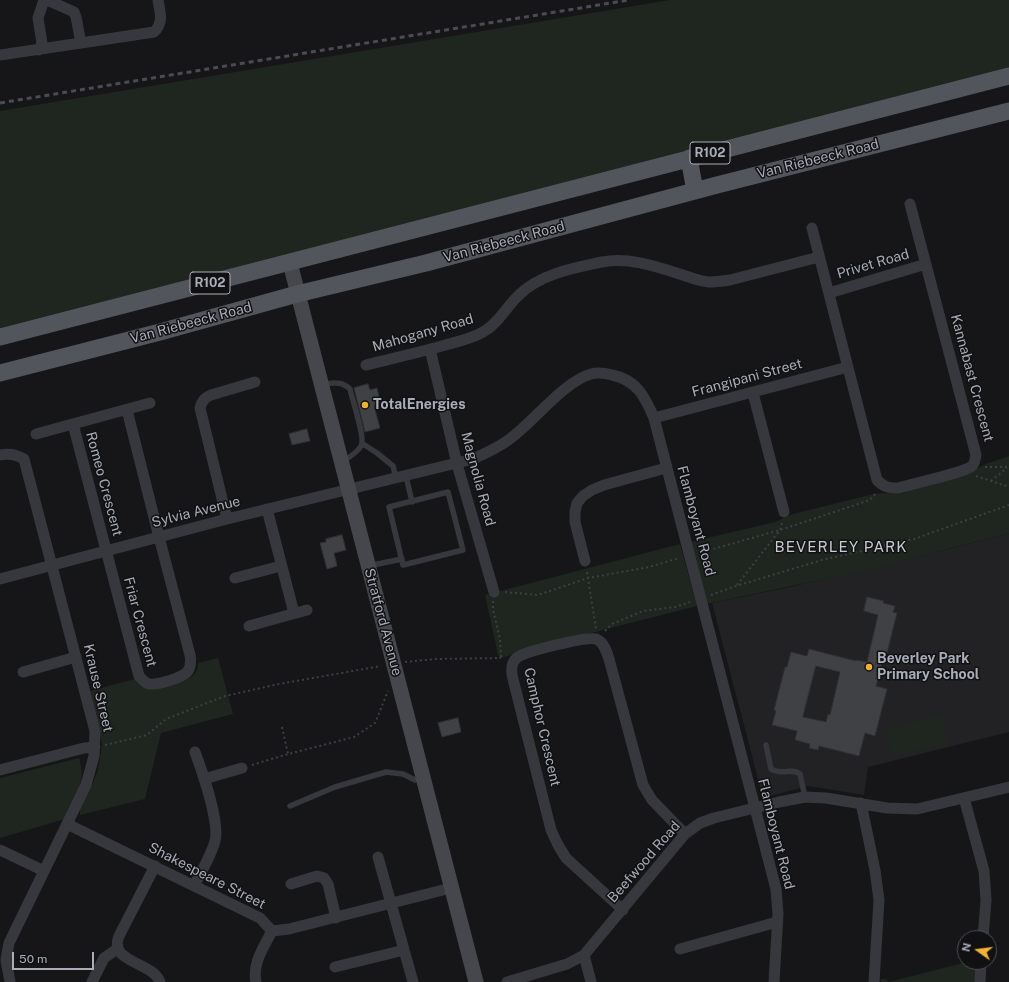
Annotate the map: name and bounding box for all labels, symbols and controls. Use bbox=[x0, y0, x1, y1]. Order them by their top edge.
street label: Van Riebeeck Road bbox=[755, 136, 881, 182]
road number: R102 bbox=[690, 142, 730, 164]
street label: Van Riebeeck Road bbox=[441, 218, 567, 266]
street label: Privet Road bbox=[835, 246, 911, 282]
road number: R102 bbox=[190, 272, 230, 294]
street label: Van Riebeeck Road bbox=[128, 299, 254, 347]
street label: Mahogany Road bbox=[371, 311, 475, 355]
street label: Kannabast Crescent bbox=[947, 312, 997, 444]
street label: Frangipani Street bbox=[690, 355, 804, 401]
place label: TotalEnergies bbox=[373, 397, 466, 413]
marker: TotalEnergies bbox=[360, 400, 370, 410]
street label: Romeo Crescent bbox=[82, 430, 126, 538]
street label: Magnolia Road bbox=[457, 430, 499, 528]
street label: Flamboyant Road bbox=[673, 464, 719, 578]
street label: Sylvia Avenue bbox=[150, 493, 242, 531]
district label: BEVERLEY PARK bbox=[775, 538, 907, 556]
street label: Stratford Avenue bbox=[361, 566, 405, 678]
street label: Friar Crescent bbox=[120, 575, 160, 669]
street label: Krause Street bbox=[80, 642, 116, 734]
place label: Beverley Park Primary School bbox=[877, 651, 979, 684]
marker: Beverley Park Primary School bbox=[864, 662, 874, 672]
street label: Camphor Crescent bbox=[520, 666, 564, 788]
street label: Flamboyant Road bbox=[754, 777, 798, 891]
street label: Beefwood Road bbox=[604, 818, 684, 906]
street label: Shakespeare Street bbox=[146, 839, 268, 913]
north arrow bbox=[957, 930, 997, 970]
text: N bbox=[959, 942, 973, 953]
scale bar bbox=[14, 944, 96, 970]
text: 50 m bbox=[19, 952, 47, 966]

